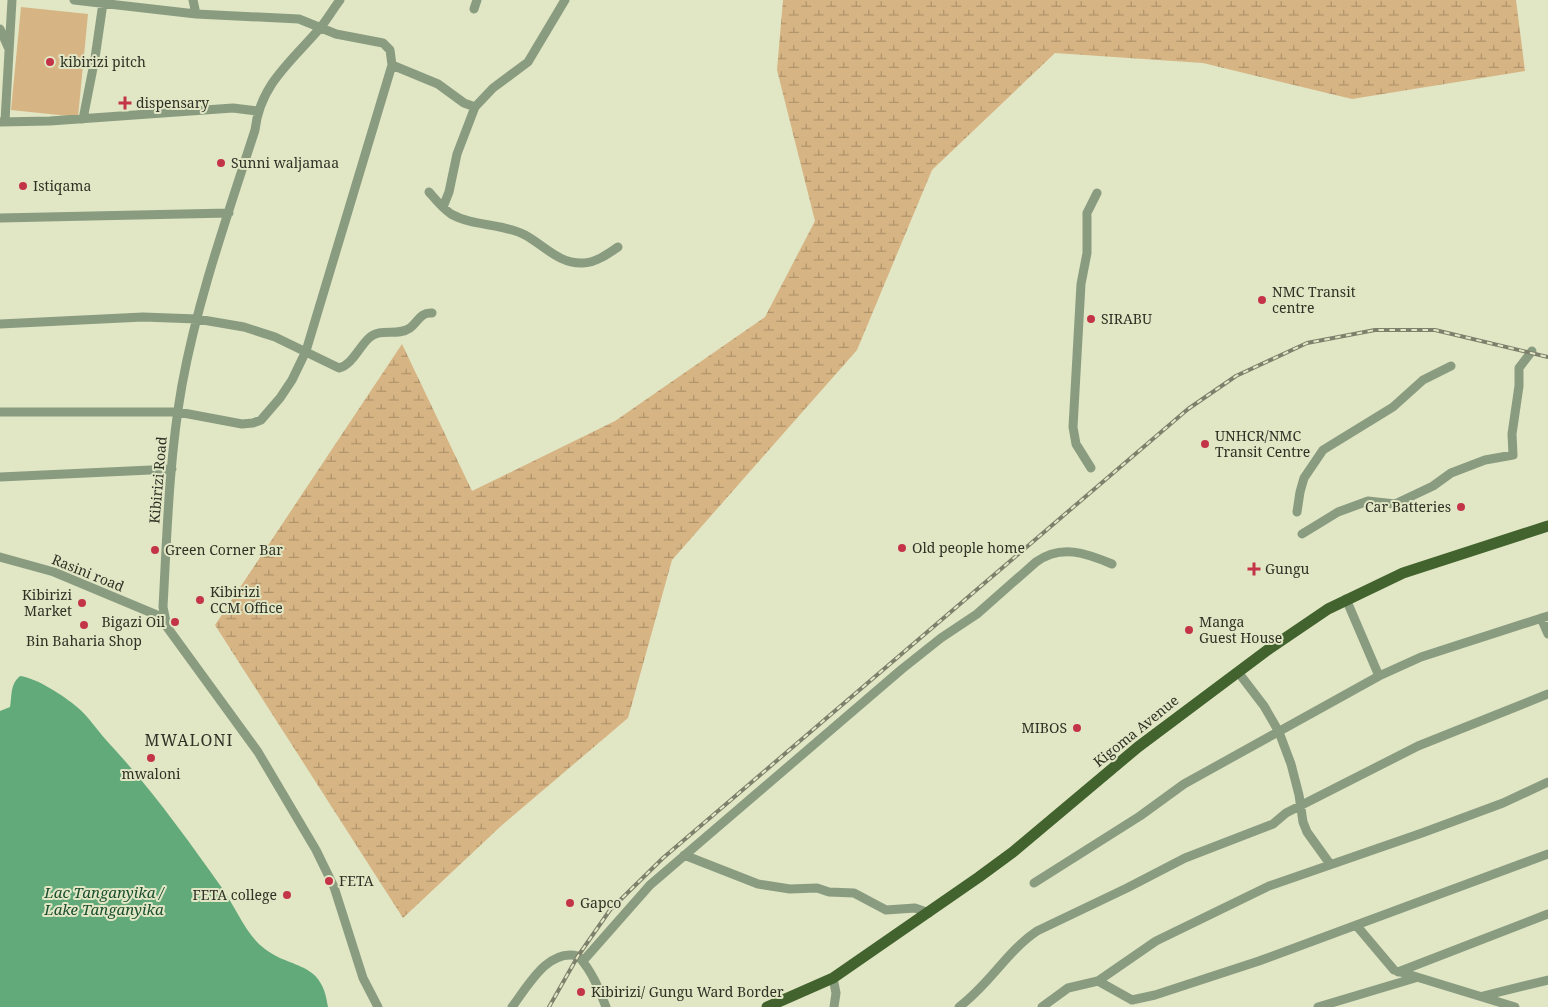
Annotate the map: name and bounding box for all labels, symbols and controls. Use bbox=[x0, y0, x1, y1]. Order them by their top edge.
place label: kibirizi pitch bbox=[60, 52, 146, 71]
marker: kibirizi pitch bbox=[44, 56, 56, 68]
place label: dispensary bbox=[136, 93, 209, 112]
marker: dispensary bbox=[118, 96, 132, 110]
place label: Sunni waljamaa bbox=[231, 153, 339, 172]
marker: Sunni waljamaa bbox=[215, 157, 227, 169]
place label: Istiqama bbox=[33, 176, 92, 195]
marker: Istiqama bbox=[17, 180, 29, 192]
place label: NMC Transit centre bbox=[1272, 282, 1356, 317]
marker: NMC Transit centre bbox=[1256, 294, 1268, 306]
place label: SIRABU bbox=[1101, 309, 1152, 328]
marker: SIRABU bbox=[1085, 313, 1097, 325]
place label: UNHCR/NMC Transit Centre bbox=[1215, 426, 1310, 461]
street label: Kibirizi Road bbox=[144, 435, 171, 524]
marker: UNHCR/NMC Transit Centre bbox=[1199, 438, 1211, 450]
place label: Car Batteries bbox=[1365, 497, 1451, 516]
marker: Car Batteries bbox=[1455, 501, 1467, 513]
place label: Old people home bbox=[912, 538, 1025, 557]
place label: Green Corner Bar bbox=[165, 540, 283, 559]
marker: Old people home bbox=[896, 542, 908, 554]
marker: Green Corner Bar bbox=[149, 544, 161, 556]
street label: Rasini road bbox=[49, 549, 127, 596]
place label: Gungu bbox=[1265, 559, 1309, 578]
marker: Gungu bbox=[1247, 562, 1261, 576]
place label: Kibirizi CCM Office bbox=[210, 582, 283, 617]
place label: Kibirizi Market bbox=[22, 585, 73, 620]
marker: Kibirizi CCM Office bbox=[194, 594, 206, 606]
marker: Kibirizi Market bbox=[76, 597, 88, 609]
place label: Bigazi Oil bbox=[101, 612, 166, 631]
place label: Manga Guest House bbox=[1199, 612, 1282, 647]
marker: Bigazi Oil bbox=[169, 616, 181, 628]
marker: Bin Baharia Shop bbox=[78, 619, 90, 631]
marker: Manga Guest House bbox=[1183, 624, 1195, 636]
place label: Bin Baharia Shop bbox=[26, 631, 142, 650]
street label: Kigoma Avenue bbox=[1089, 690, 1182, 771]
place label: MIBOS bbox=[1022, 718, 1067, 737]
marker: MIBOS bbox=[1071, 722, 1083, 734]
district label: MWALONI bbox=[145, 729, 233, 751]
marker: mwaloni bbox=[145, 752, 157, 764]
place label: mwaloni bbox=[121, 764, 181, 783]
place label: FETA bbox=[339, 871, 374, 890]
marker: FETA bbox=[323, 875, 335, 887]
water label: Lac Tanganyika / Lake Tanganyika bbox=[43, 882, 165, 919]
place label: FETA college bbox=[193, 885, 277, 904]
marker: FETA college bbox=[281, 889, 293, 901]
place label: Gapco bbox=[580, 893, 621, 912]
marker: Gapco bbox=[564, 897, 576, 909]
place label: Kibirizi/ Gungu Ward Border bbox=[591, 982, 784, 1001]
marker: Kibirizi/ Gungu Ward Border bbox=[575, 986, 587, 998]

